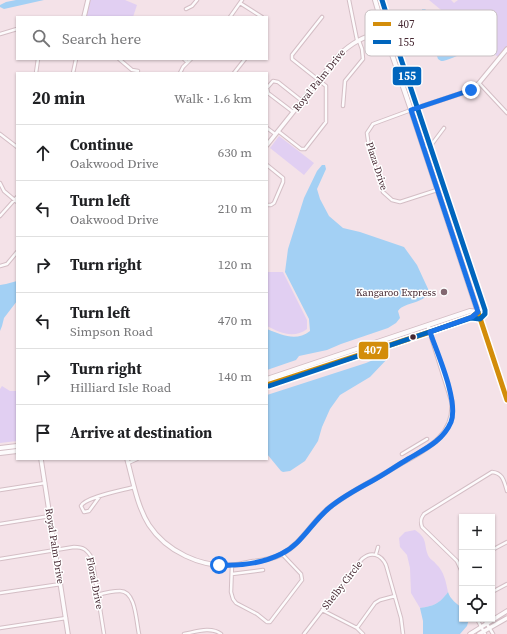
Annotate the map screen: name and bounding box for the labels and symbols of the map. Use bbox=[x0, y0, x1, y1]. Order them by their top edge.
legend bbox=[365, 10, 497, 56]
text: 407 bbox=[398, 17, 415, 32]
text: 155 bbox=[398, 35, 415, 50]
street label: Royal Palm Drive bbox=[290, 46, 348, 114]
line badge: 155 bbox=[392, 66, 422, 86]
text: 155 bbox=[398, 69, 416, 84]
route end bbox=[462, 81, 480, 99]
street label: Plaza Drive bbox=[363, 140, 391, 192]
place label: Kangaroo Express bbox=[356, 286, 436, 299]
marker: Kangaroo Express bbox=[439, 287, 449, 297]
unlabelled marker bbox=[408, 332, 418, 342]
line badge: 407 bbox=[358, 341, 389, 360]
text: 407 bbox=[364, 343, 382, 358]
street label: Royal Palm Drive bbox=[43, 507, 67, 585]
street label: Floral Drive bbox=[84, 556, 106, 610]
route start bbox=[210, 556, 228, 574]
street label: Shelby Circle bbox=[319, 558, 365, 612]

